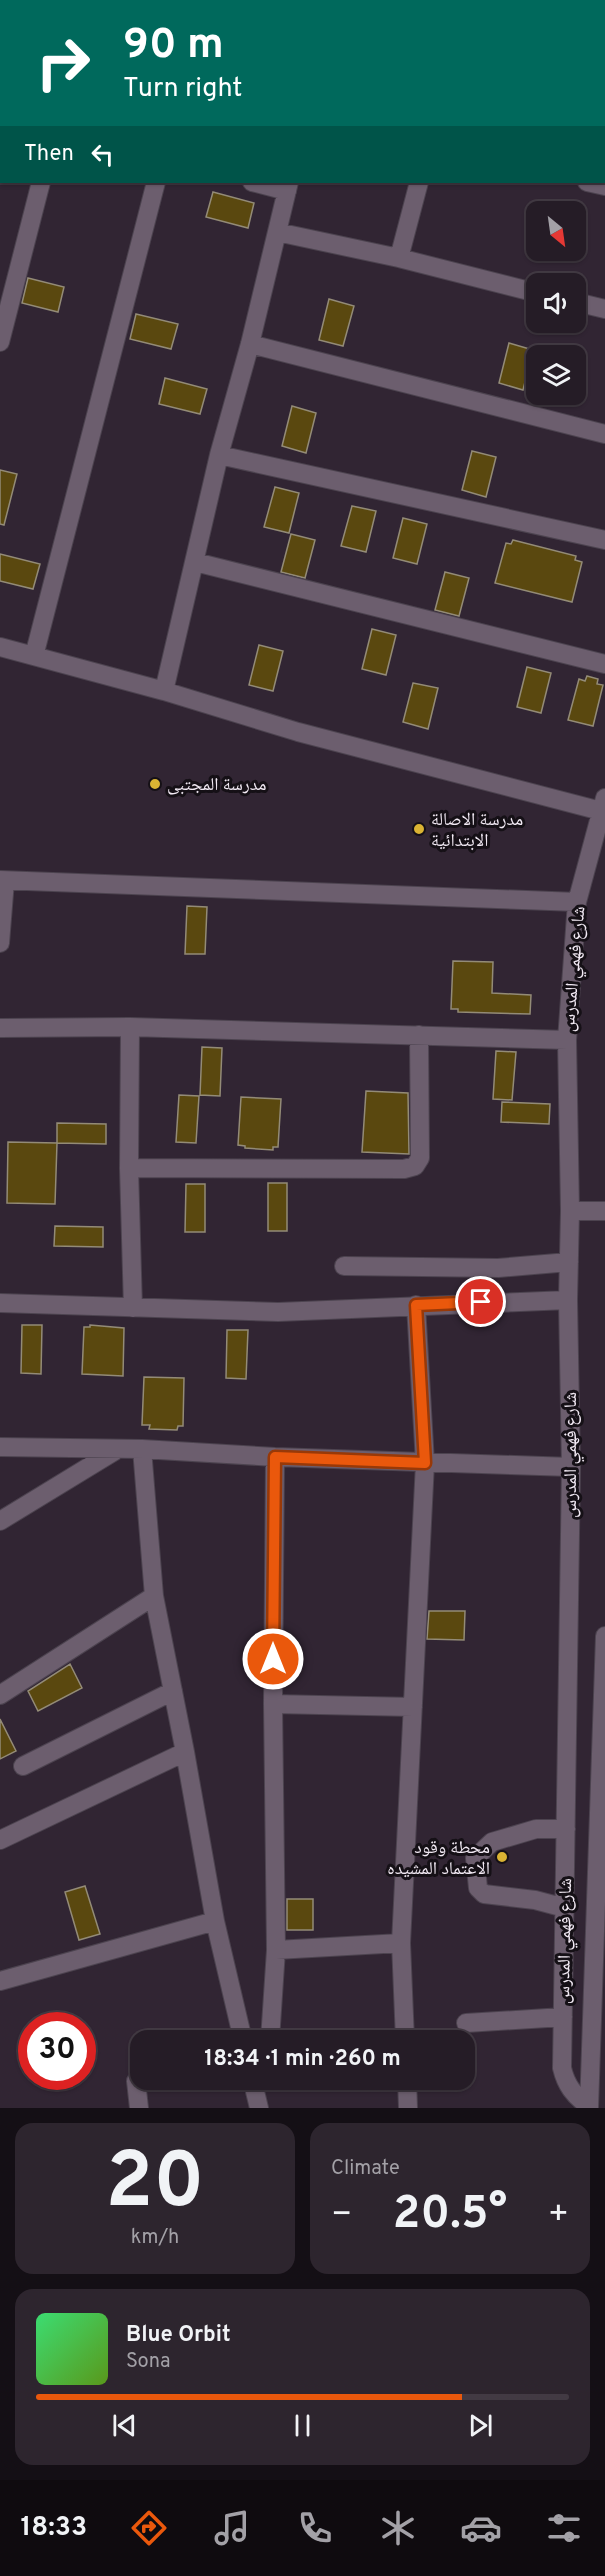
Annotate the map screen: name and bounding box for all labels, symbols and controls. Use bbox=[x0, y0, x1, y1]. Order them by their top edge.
text: 90 m bbox=[123, 20, 224, 73]
icon: right bbox=[24, 24, 102, 102]
text: Turn right bbox=[123, 72, 242, 106]
icon: left bbox=[86, 138, 119, 171]
text: Then bbox=[24, 141, 74, 168]
north arrow bbox=[526, 201, 586, 261]
map controls bbox=[526, 201, 586, 405]
button: sound bbox=[526, 273, 586, 333]
button: layers bbox=[526, 345, 586, 405]
place label: مدرسة المجتبى bbox=[167, 774, 267, 797]
marker: مدرسة المجتبى bbox=[148, 777, 162, 791]
place label: مدرسة الاصالة الابتدائية bbox=[431, 809, 523, 853]
marker: مدرسة الاصالة الابتدائية bbox=[412, 822, 426, 836]
street label: شارع فهمي المدرس bbox=[558, 905, 593, 1033]
pin bbox=[455, 1276, 506, 1327]
icon: arrive bbox=[464, 1285, 497, 1318]
street label: شارع فهمي المدرس bbox=[560, 1392, 585, 1518]
position arrow bbox=[241, 1627, 305, 1691]
place label: محطة وقود الاعتماد المشيده bbox=[387, 1837, 490, 1881]
marker: محطة وقود الاعتماد المشيده bbox=[495, 1850, 509, 1864]
street label: شارع فهمي المدرس bbox=[553, 1878, 580, 2004]
speed limit sign: 30 bbox=[18, 2012, 96, 2090]
text: 18:34 · 1 min · 260 m bbox=[204, 2046, 401, 2073]
text: 20 bbox=[106, 2136, 204, 2235]
text: Climate bbox=[331, 2156, 400, 2182]
text: 20.5° bbox=[393, 2187, 507, 2244]
text: − bbox=[331, 2195, 352, 2237]
text: + bbox=[548, 2195, 569, 2237]
text: km/h bbox=[131, 2225, 179, 2251]
text: Blue Orbit bbox=[126, 2322, 231, 2349]
text: Sona bbox=[126, 2349, 171, 2375]
icon: previous bbox=[108, 2409, 141, 2442]
icon: pause bbox=[286, 2409, 319, 2442]
icon: next bbox=[464, 2409, 497, 2442]
icon: directions bbox=[128, 2507, 170, 2549]
icon: music bbox=[211, 2507, 253, 2549]
icon: phone bbox=[294, 2507, 336, 2549]
icon: climate bbox=[377, 2507, 419, 2549]
icon: car bbox=[460, 2507, 502, 2549]
icon: filters bbox=[543, 2507, 585, 2549]
text: 18:33 bbox=[20, 2511, 87, 2545]

